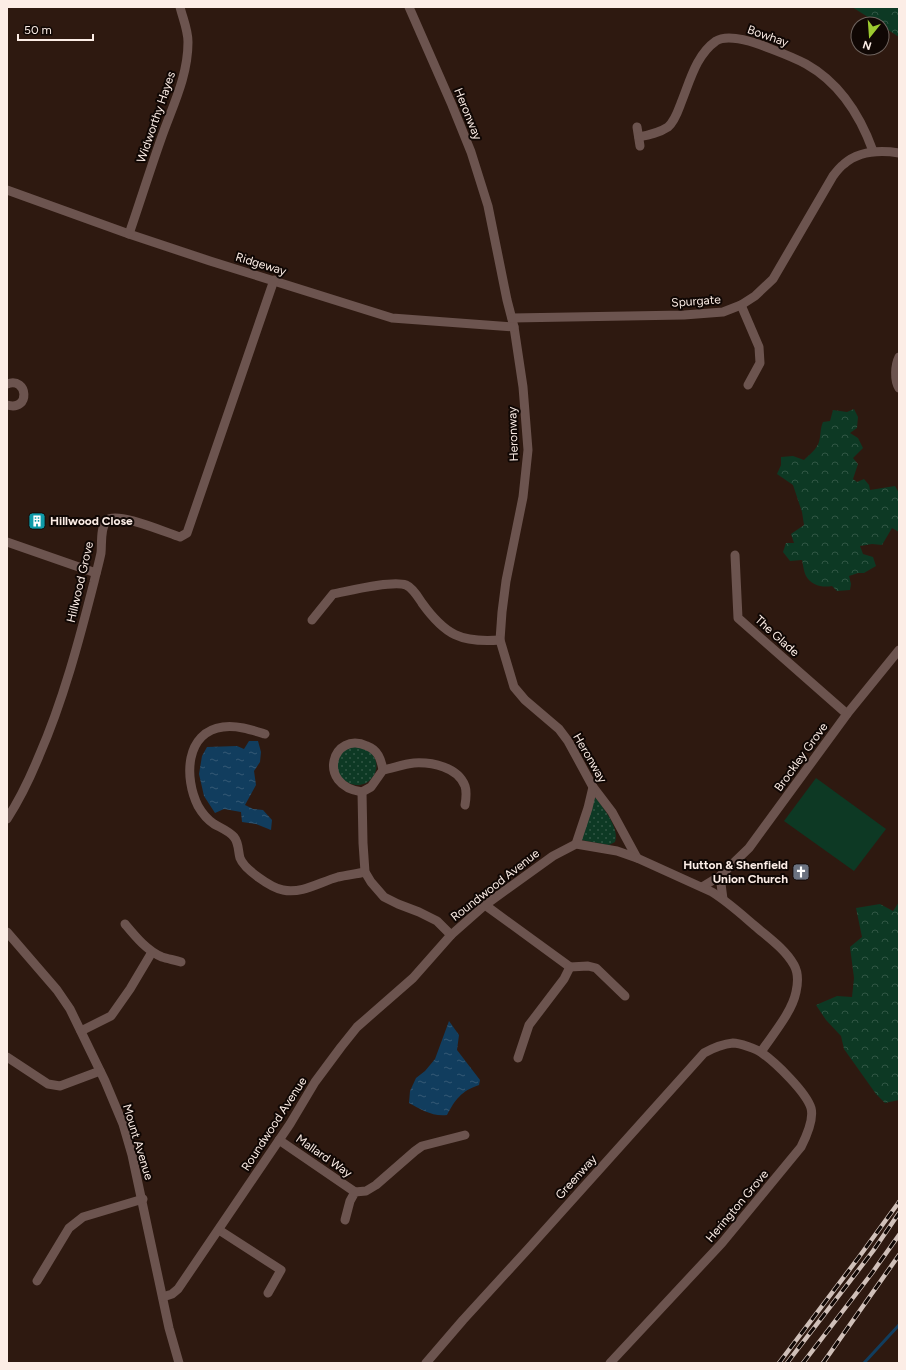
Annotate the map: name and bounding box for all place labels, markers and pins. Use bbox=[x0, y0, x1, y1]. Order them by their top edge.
building icon: Hillwood Close bbox=[27, 511, 47, 531]
place label: Hillwood Close bbox=[50, 514, 133, 528]
place label: Hutton & Shenfield Union Church bbox=[683, 858, 788, 886]
church icon: Hutton & Shenfield Union Church bbox=[791, 862, 811, 882]

